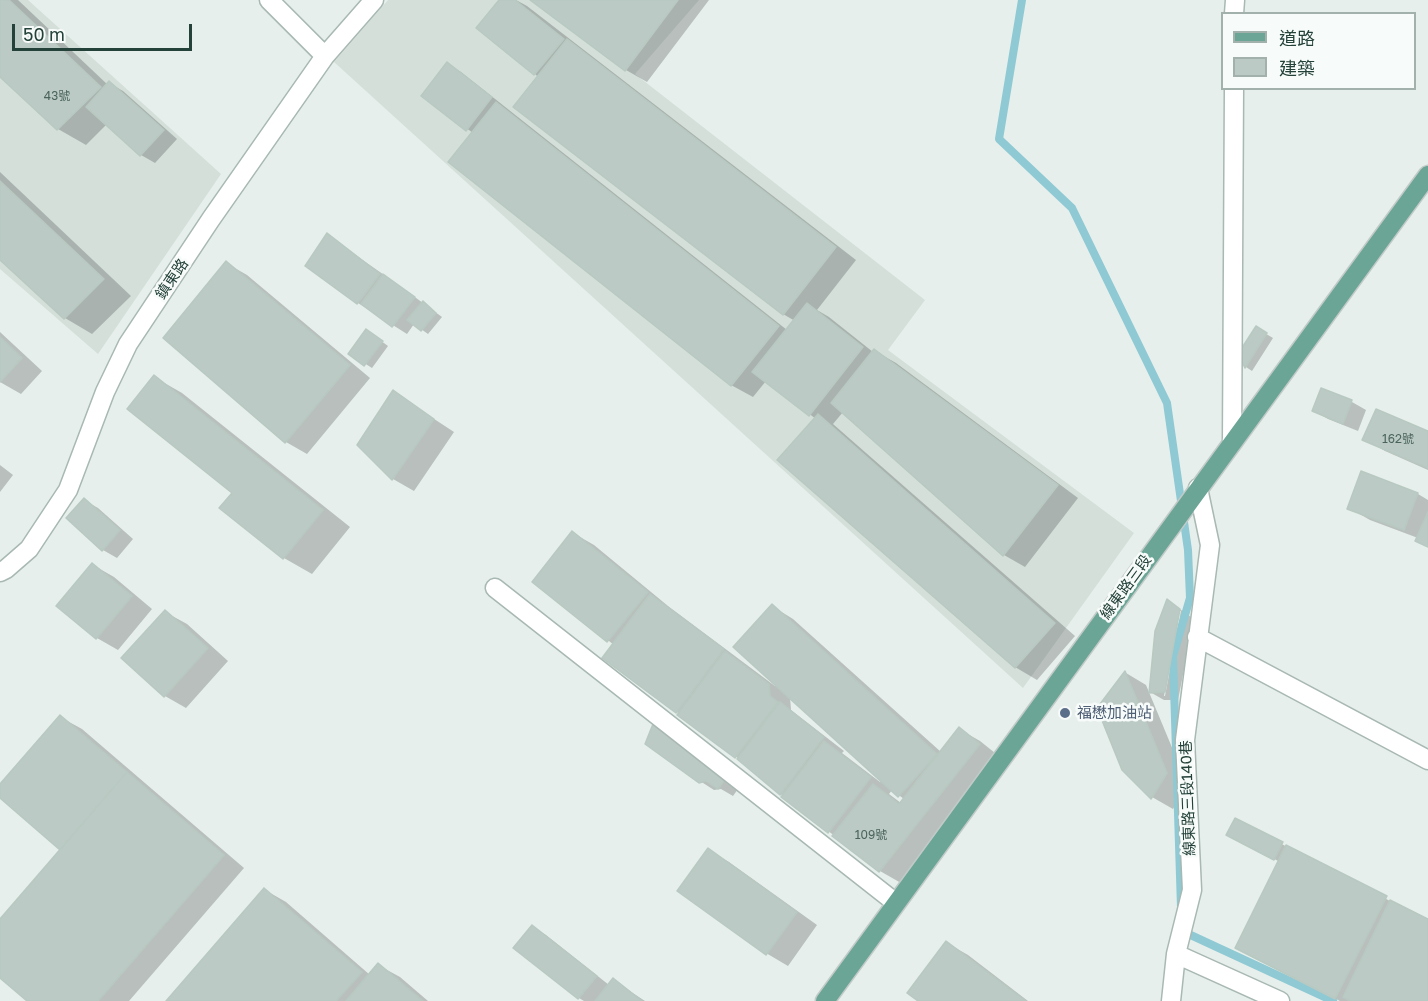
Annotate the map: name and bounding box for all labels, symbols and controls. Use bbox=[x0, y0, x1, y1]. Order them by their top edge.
scale bar bbox=[15, 12, 195, 50]
legend bbox=[1221, 12, 1416, 90]
text: 50 m bbox=[23, 23, 65, 45]
text: 道路 bbox=[1279, 27, 1315, 49]
text: 建築 bbox=[1279, 57, 1315, 79]
house number: 43號 bbox=[44, 89, 70, 103]
street label: 鎮東路 bbox=[152, 255, 192, 303]
house number: 162號 bbox=[1382, 432, 1414, 446]
street label: 線東路三段 bbox=[1097, 551, 1155, 623]
place label: 福懋加油站 bbox=[1077, 704, 1152, 722]
marker: 福懋加油站 bbox=[1058, 706, 1072, 720]
street label: 線東路三段140巷 bbox=[1177, 740, 1199, 856]
house number: 109號 bbox=[855, 828, 887, 842]

